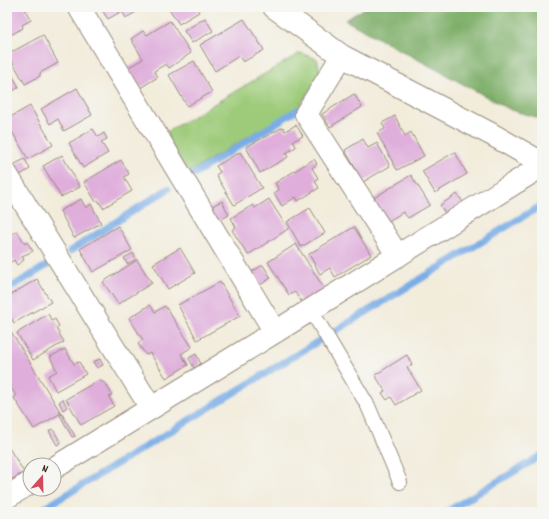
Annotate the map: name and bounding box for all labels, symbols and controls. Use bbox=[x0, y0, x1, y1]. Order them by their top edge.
north arrow bbox=[22, 457, 62, 497]
text: N bbox=[39, 461, 51, 478]

